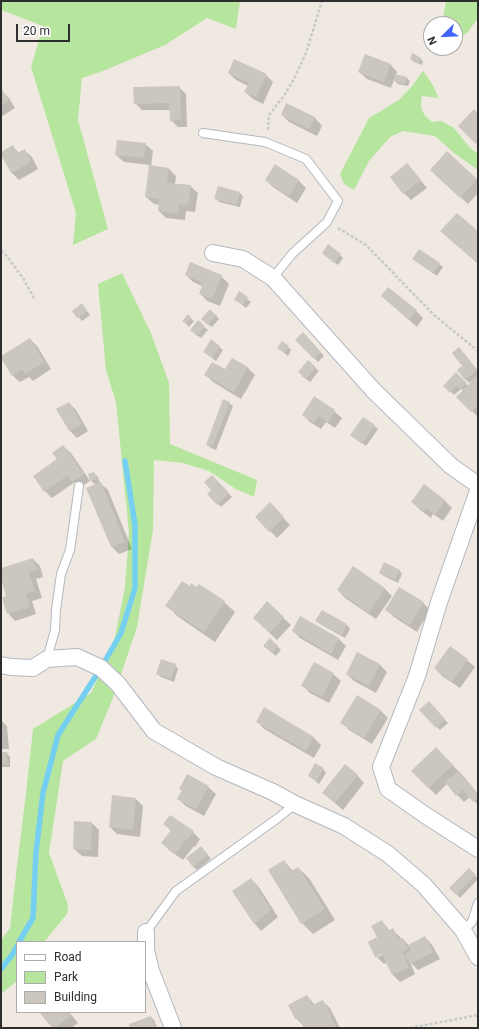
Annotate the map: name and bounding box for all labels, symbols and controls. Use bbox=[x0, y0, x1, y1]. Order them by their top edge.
scale bar bbox=[18, 16, 72, 42]
north arrow bbox=[423, 16, 463, 56]
text: 20 m bbox=[23, 24, 50, 38]
text: N bbox=[425, 34, 440, 47]
legend bbox=[16, 941, 146, 1013]
text: Road bbox=[54, 950, 82, 964]
text: Park bbox=[54, 970, 78, 984]
text: Building bbox=[54, 990, 97, 1004]

